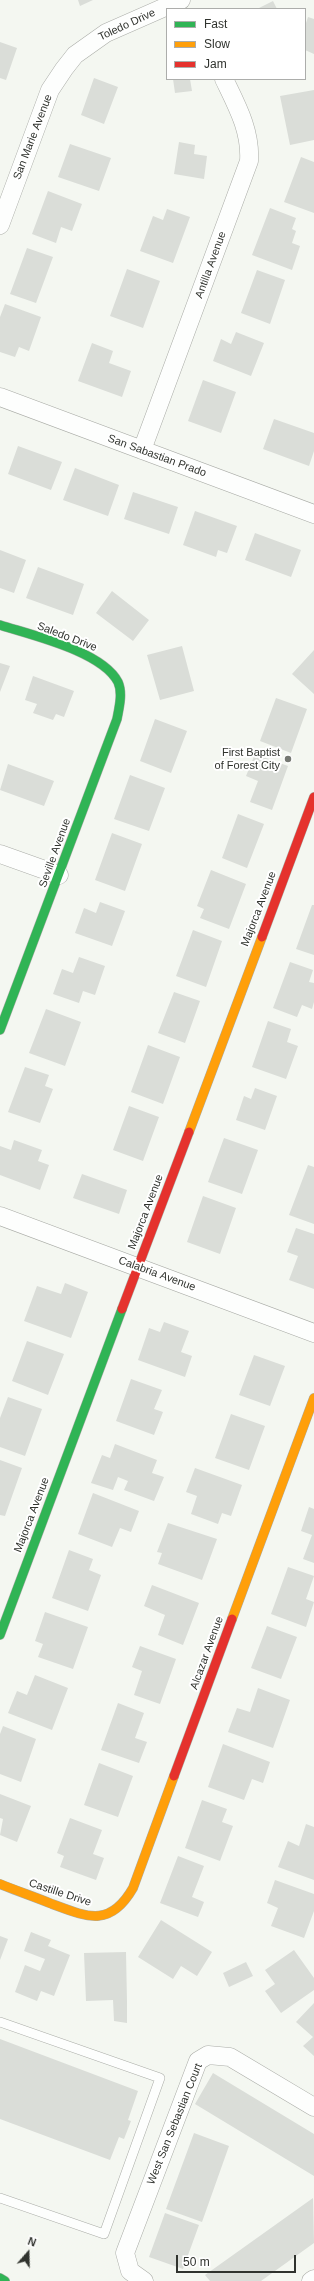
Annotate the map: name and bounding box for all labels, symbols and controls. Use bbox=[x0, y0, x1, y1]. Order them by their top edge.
street label: Toledo Drive bbox=[97, 6, 157, 44]
legend bbox=[166, 8, 306, 80]
text: Fast bbox=[204, 17, 227, 31]
text: Slow bbox=[204, 37, 230, 51]
text: Jam bbox=[204, 57, 227, 71]
street label: San Marie Avenue bbox=[11, 92, 55, 182]
street label: Antilla Avenue bbox=[193, 230, 229, 300]
street label: San Sabastian Prado bbox=[106, 432, 208, 480]
street label: Saledo Drive bbox=[35, 620, 99, 654]
place label: First Baptist of Forest City bbox=[215, 746, 280, 772]
marker: First Baptist of Forest City bbox=[283, 754, 293, 764]
street label: Seville Avenue bbox=[36, 817, 74, 889]
street label: Majorca Avenue bbox=[239, 870, 279, 948]
street label: Majorca Avenue bbox=[126, 1173, 166, 1251]
street label: Calabria Avenue bbox=[117, 1254, 197, 1294]
street label: Majorca Avenue bbox=[12, 1476, 52, 1554]
street label: Alcazar Avenue bbox=[188, 1615, 226, 1691]
street label: Castille Drive bbox=[27, 1877, 93, 1909]
street label: West San Sebastian Court bbox=[145, 2062, 205, 2186]
north arrow bbox=[8, 2233, 48, 2273]
text: N bbox=[26, 2235, 38, 2249]
scale bar bbox=[178, 2247, 298, 2273]
text: 50 m bbox=[183, 2255, 210, 2269]

